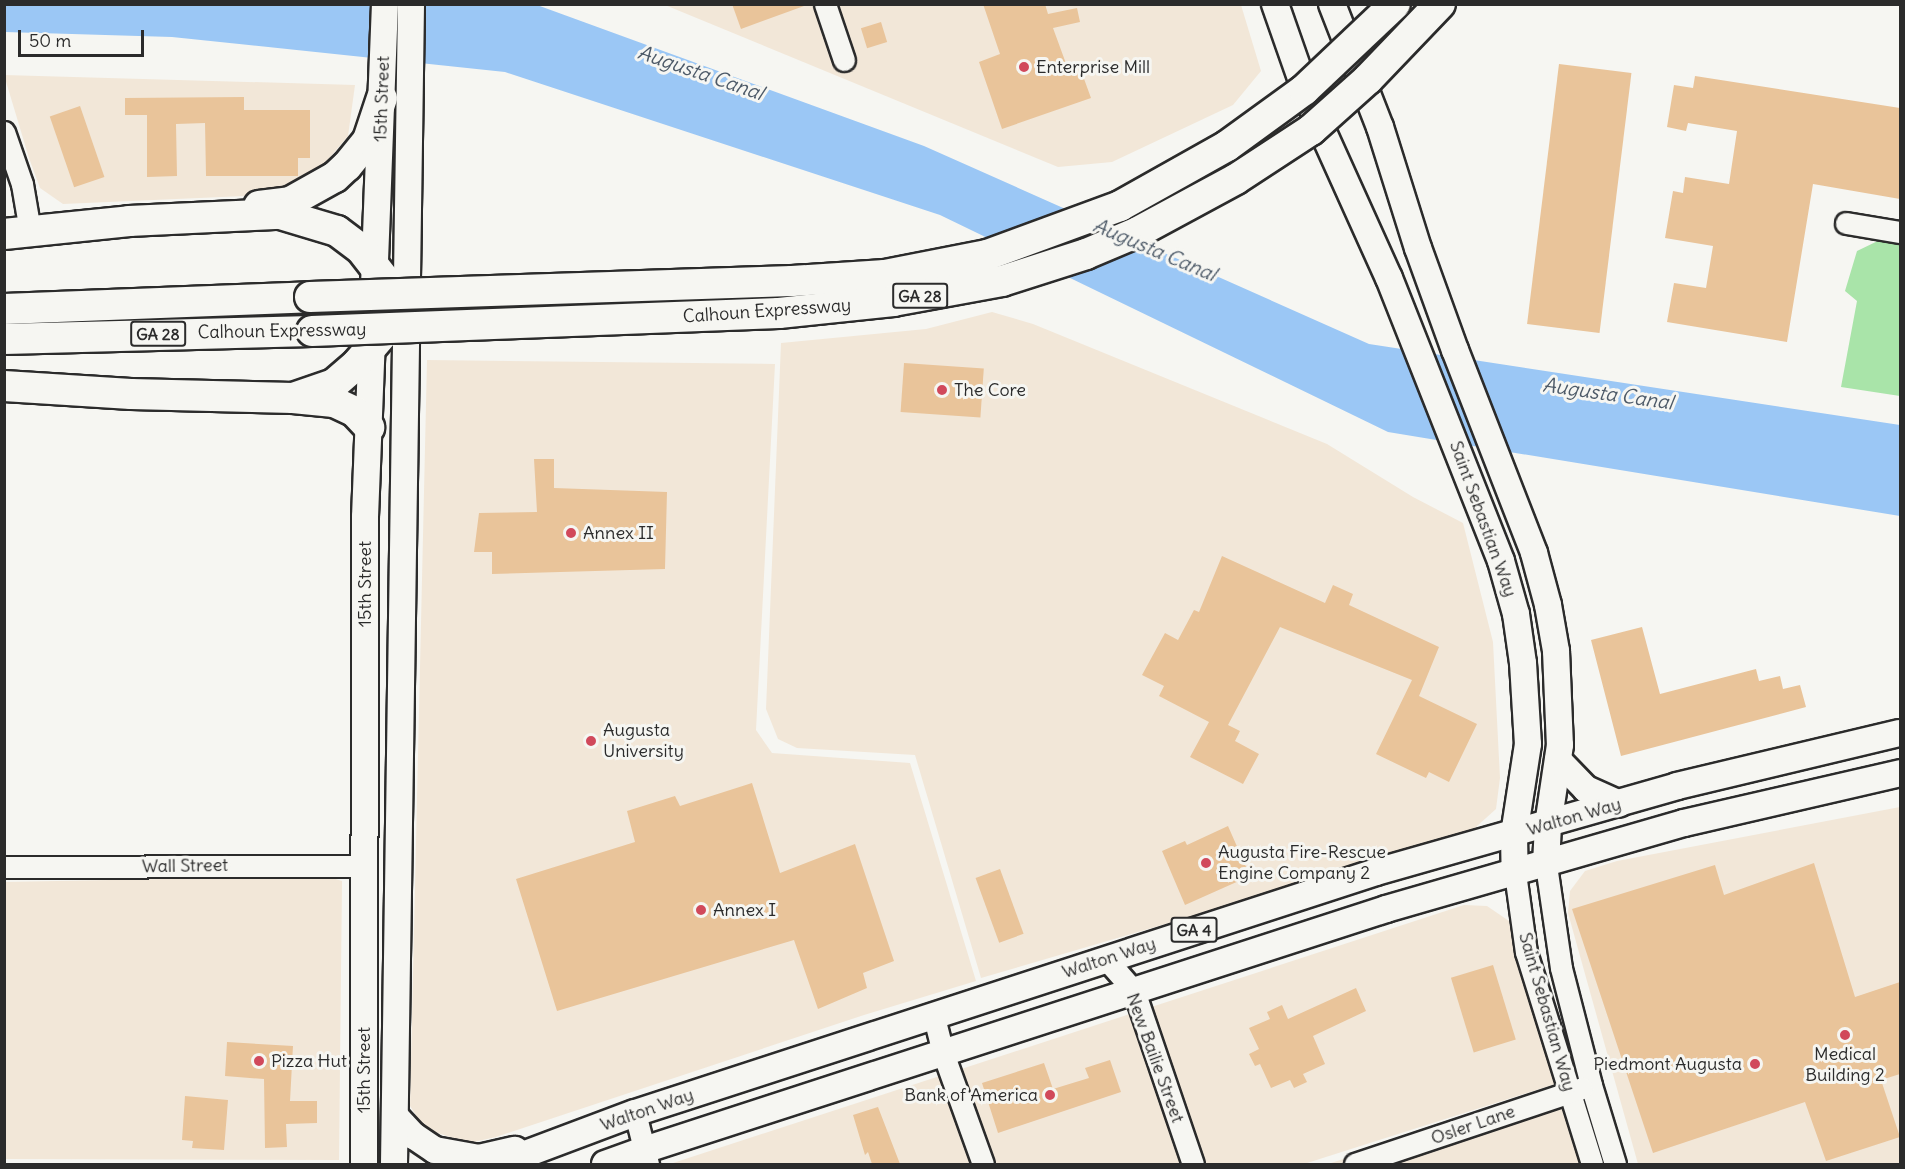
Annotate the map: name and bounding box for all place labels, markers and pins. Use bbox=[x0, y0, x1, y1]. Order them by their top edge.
place label: Enterprise Mill bbox=[1036, 56, 1150, 78]
marker: Enterprise Mill bbox=[1017, 60, 1031, 74]
place label: The Core bbox=[954, 379, 1026, 401]
marker: The Core bbox=[935, 383, 949, 397]
place label: Annex II bbox=[583, 522, 654, 544]
marker: Annex II bbox=[564, 526, 578, 540]
place label: Augusta University bbox=[603, 720, 684, 762]
marker: Augusta University bbox=[584, 734, 598, 748]
place label: Augusta Fire-Rescue Engine Company 2 bbox=[1218, 842, 1386, 884]
marker: Augusta Fire-Rescue Engine Company 2 bbox=[1199, 856, 1213, 870]
place label: Annex I bbox=[713, 899, 776, 921]
marker: Annex I bbox=[694, 903, 708, 917]
marker: Medical Building 2 bbox=[1838, 1028, 1852, 1042]
place label: Medical Building 2 bbox=[1805, 1044, 1885, 1086]
place label: Pizza Hut bbox=[271, 1050, 347, 1072]
place label: Piedmont Augusta bbox=[1593, 1053, 1742, 1075]
marker: Pizza Hut bbox=[252, 1054, 266, 1068]
marker: Piedmont Augusta bbox=[1746, 1055, 1764, 1073]
place label: Bank of America bbox=[904, 1084, 1038, 1106]
marker: Bank of America bbox=[1043, 1088, 1057, 1102]

